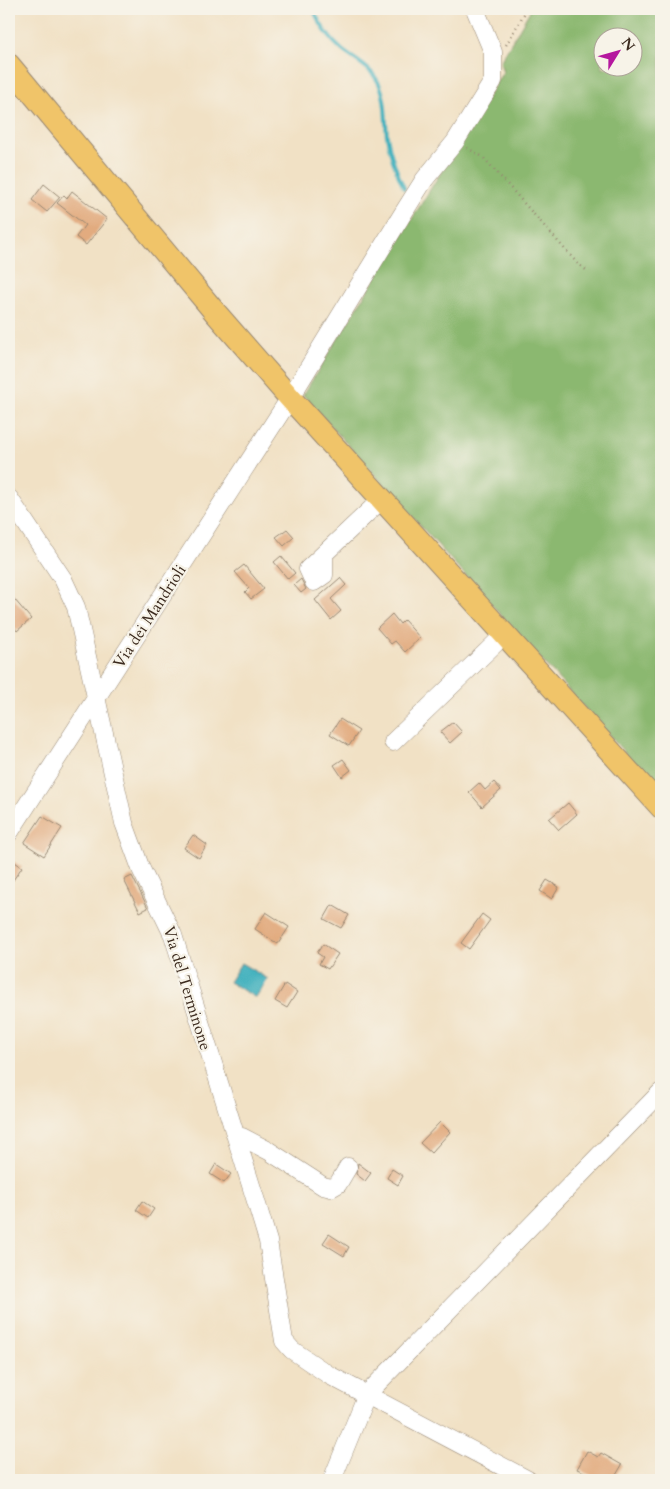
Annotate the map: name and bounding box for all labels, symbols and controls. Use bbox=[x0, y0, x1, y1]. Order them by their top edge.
north arrow bbox=[592, 28, 642, 78]
text: N bbox=[617, 34, 639, 55]
street label: Via dei Mandrioli bbox=[108, 560, 192, 673]
street label: Via del Terminone bbox=[158, 924, 216, 1053]

